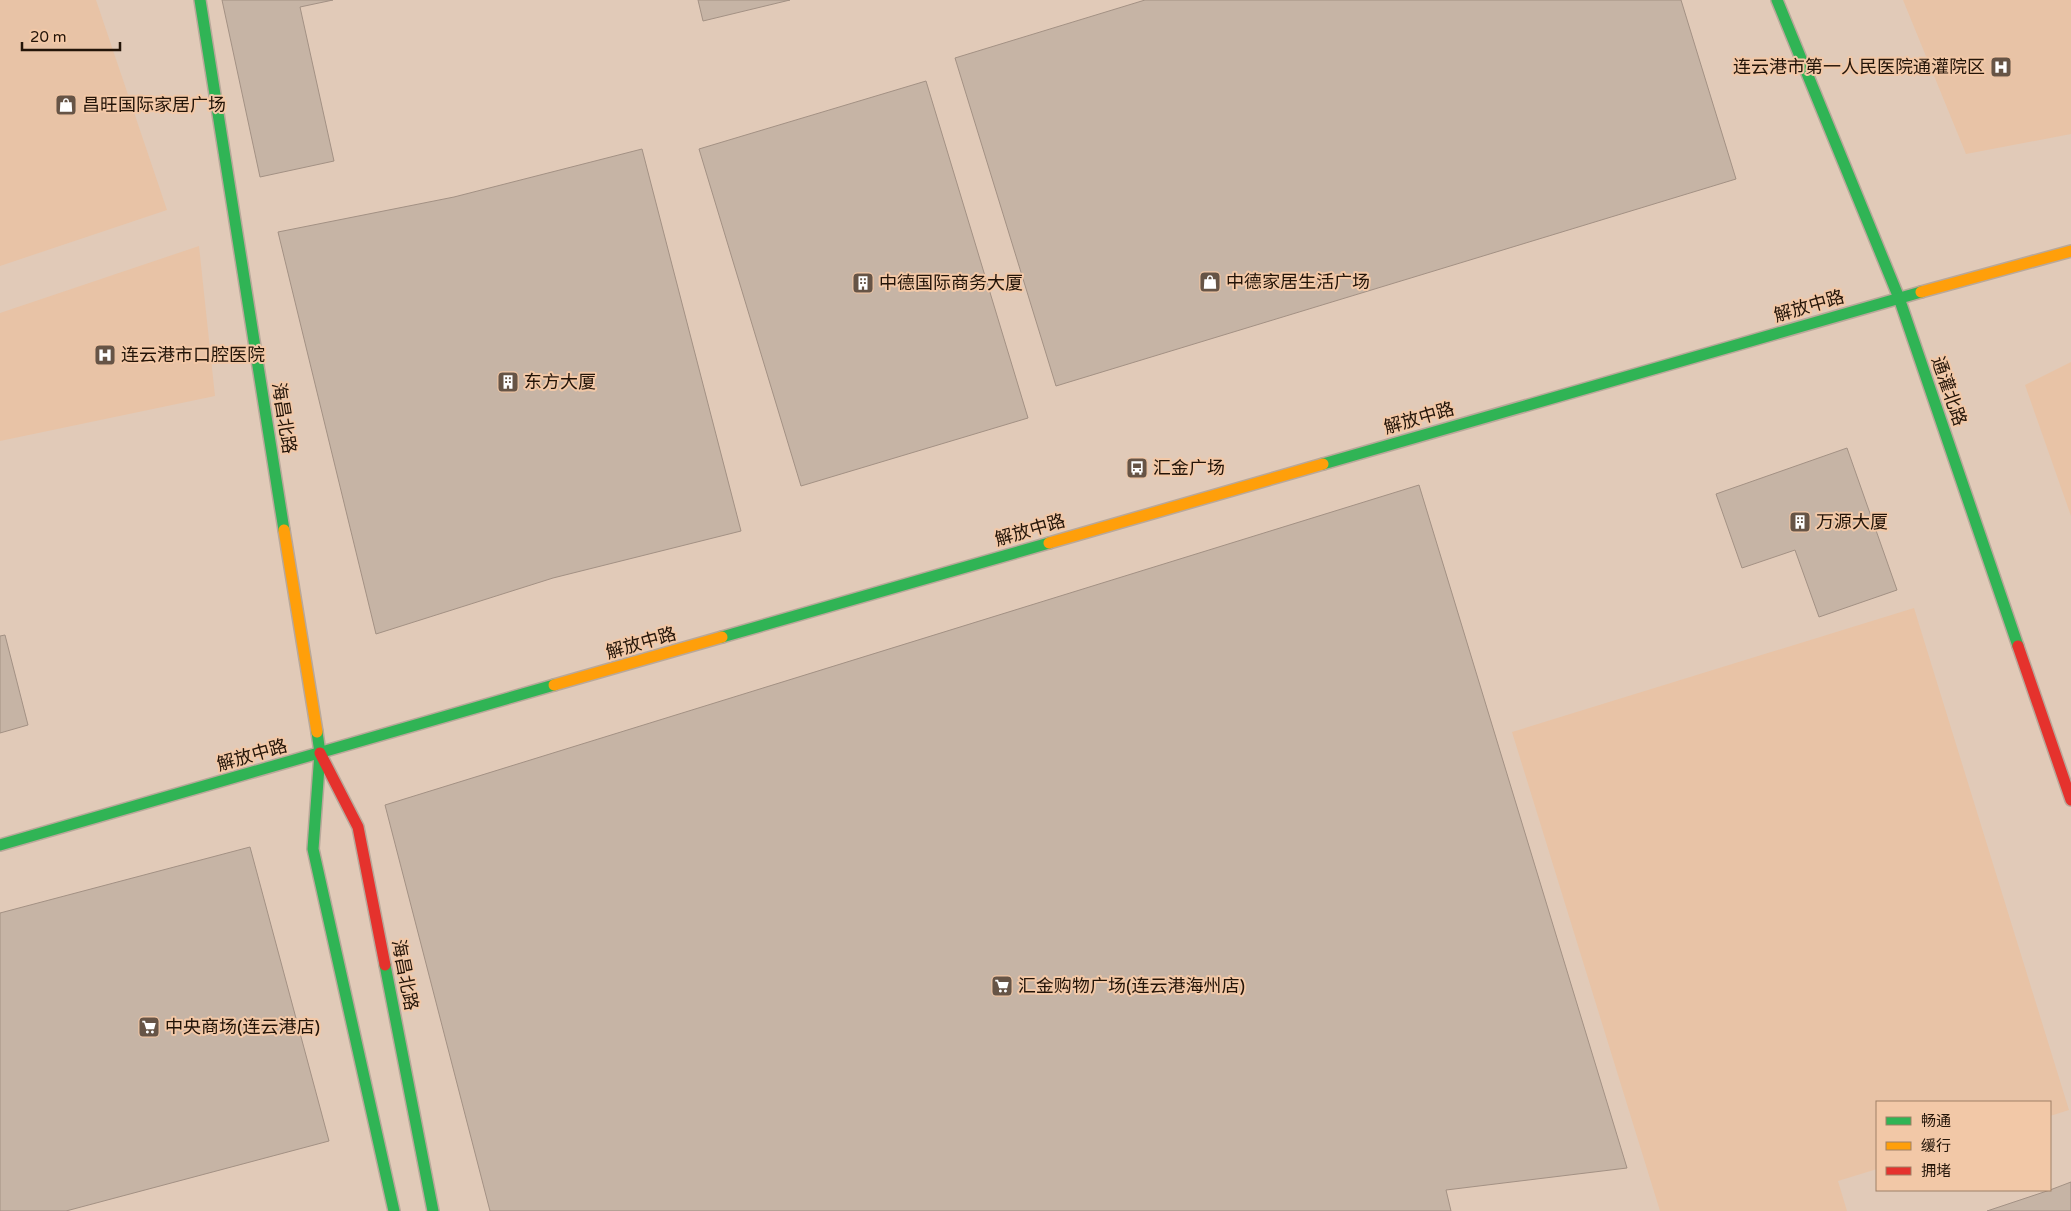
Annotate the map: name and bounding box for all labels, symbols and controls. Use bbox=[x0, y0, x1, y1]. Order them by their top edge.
scale bar bbox=[22, 20, 120, 52]
text: 20 m bbox=[30, 28, 67, 46]
hospital icon: 连云港市第一人民医院通灌院区 bbox=[1989, 55, 2013, 79]
place label: 连云港市第一人民医院通灌院区 bbox=[1733, 56, 1985, 78]
shop icon: 昌旺国际家居广场 bbox=[54, 93, 78, 117]
place label: 昌旺国际家居广场 bbox=[82, 94, 226, 116]
shop icon: 中德家居生活广场 bbox=[1198, 270, 1222, 294]
building icon: 中德国际商务大厦 bbox=[851, 271, 875, 295]
place label: 中德家居生活广场 bbox=[1226, 271, 1370, 293]
place label: 中德国际商务大厦 bbox=[879, 272, 1023, 294]
street label: 解放中路 bbox=[1771, 286, 1847, 326]
hospital icon: 连云港市口腔医院 bbox=[93, 343, 117, 367]
place label: 连云港市口腔医院 bbox=[121, 344, 265, 366]
street label: 通灌北路 bbox=[1927, 353, 1971, 429]
building icon: 东方大厦 bbox=[496, 370, 520, 394]
place label: 东方大厦 bbox=[524, 371, 596, 393]
street label: 海昌北路 bbox=[268, 381, 300, 455]
street label: 解放中路 bbox=[1381, 398, 1457, 438]
bus stop icon: 汇金广场 bbox=[1125, 456, 1149, 480]
place label: 汇金广场 bbox=[1153, 457, 1225, 479]
street label: 解放中路 bbox=[992, 510, 1068, 550]
building icon: 万源大厦 bbox=[1788, 510, 1812, 534]
place label: 万源大厦 bbox=[1816, 511, 1888, 533]
street label: 解放中路 bbox=[603, 623, 679, 663]
street label: 解放中路 bbox=[214, 735, 290, 775]
street label: 海昌北路 bbox=[387, 938, 423, 1012]
supermarket icon: 汇金购物广场(连云港海州店) bbox=[990, 974, 1014, 998]
place label: 汇金购物广场(连云港海州店) bbox=[1018, 975, 1245, 997]
supermarket icon: 中央商场(连云港店) bbox=[137, 1015, 161, 1039]
place label: 中央商场(连云港店) bbox=[165, 1016, 320, 1038]
legend bbox=[1876, 1101, 2051, 1191]
text: 畅通 bbox=[1921, 1112, 1951, 1130]
text: 缓行 bbox=[1921, 1137, 1951, 1155]
text: 拥堵 bbox=[1921, 1162, 1951, 1180]

